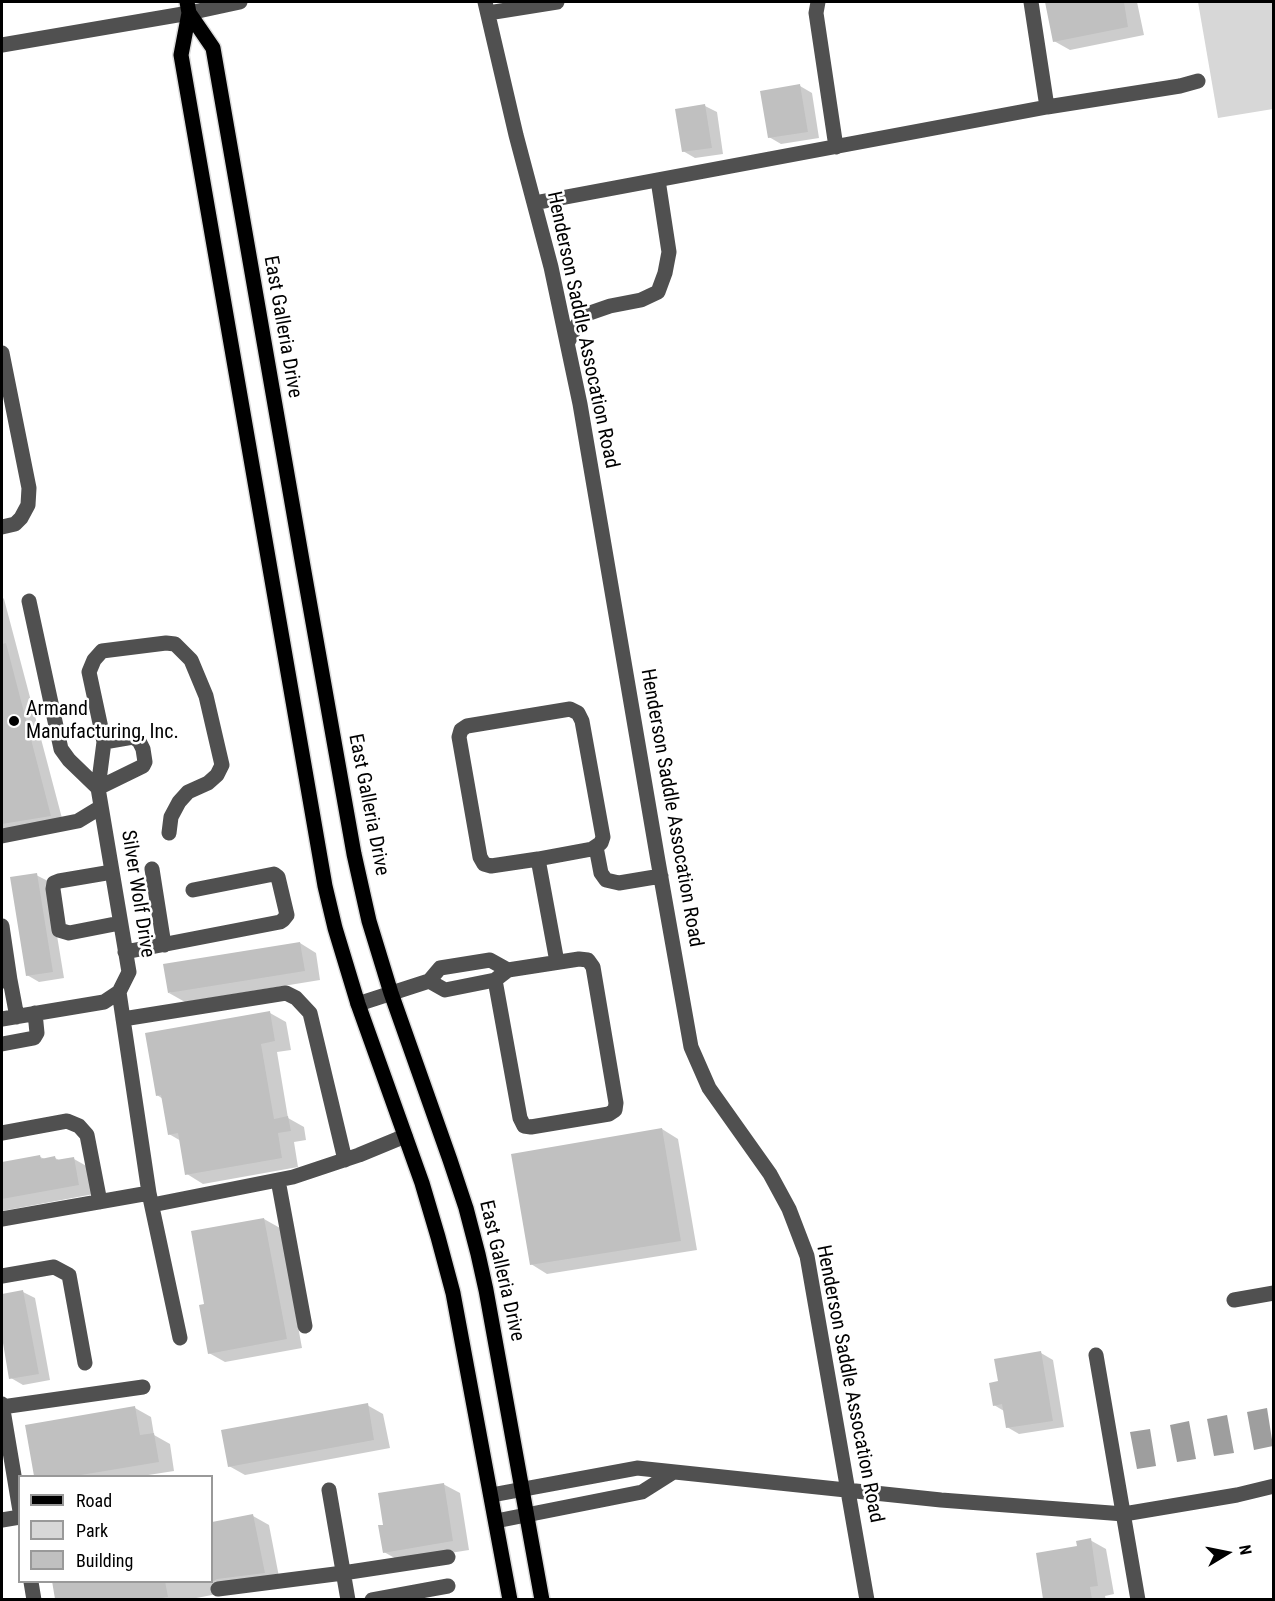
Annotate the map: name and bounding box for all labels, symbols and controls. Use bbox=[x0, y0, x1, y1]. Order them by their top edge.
street label: Henderson Saddle Assocation Road bbox=[541, 189, 623, 471]
street label: East Galleria Drive bbox=[258, 254, 306, 400]
street label: Henderson Saddle Assocation Road bbox=[635, 667, 707, 949]
place label: Armand Manufacturing, Inc. bbox=[26, 698, 179, 745]
marker: Armand Manufacturing, Inc. bbox=[7, 714, 21, 728]
street label: East Galleria Drive bbox=[342, 732, 394, 878]
street label: Silver Wolf Drive bbox=[115, 829, 159, 959]
street label: East Galleria Drive bbox=[473, 1198, 529, 1344]
street label: Henderson Saddle Assocation Road bbox=[810, 1243, 888, 1525]
legend bbox=[18, 1475, 213, 1583]
text: Road bbox=[76, 1490, 112, 1511]
text: Park bbox=[76, 1520, 108, 1541]
north arrow bbox=[1197, 1523, 1257, 1583]
text: N bbox=[1235, 1543, 1255, 1556]
text: Building bbox=[76, 1550, 133, 1571]

